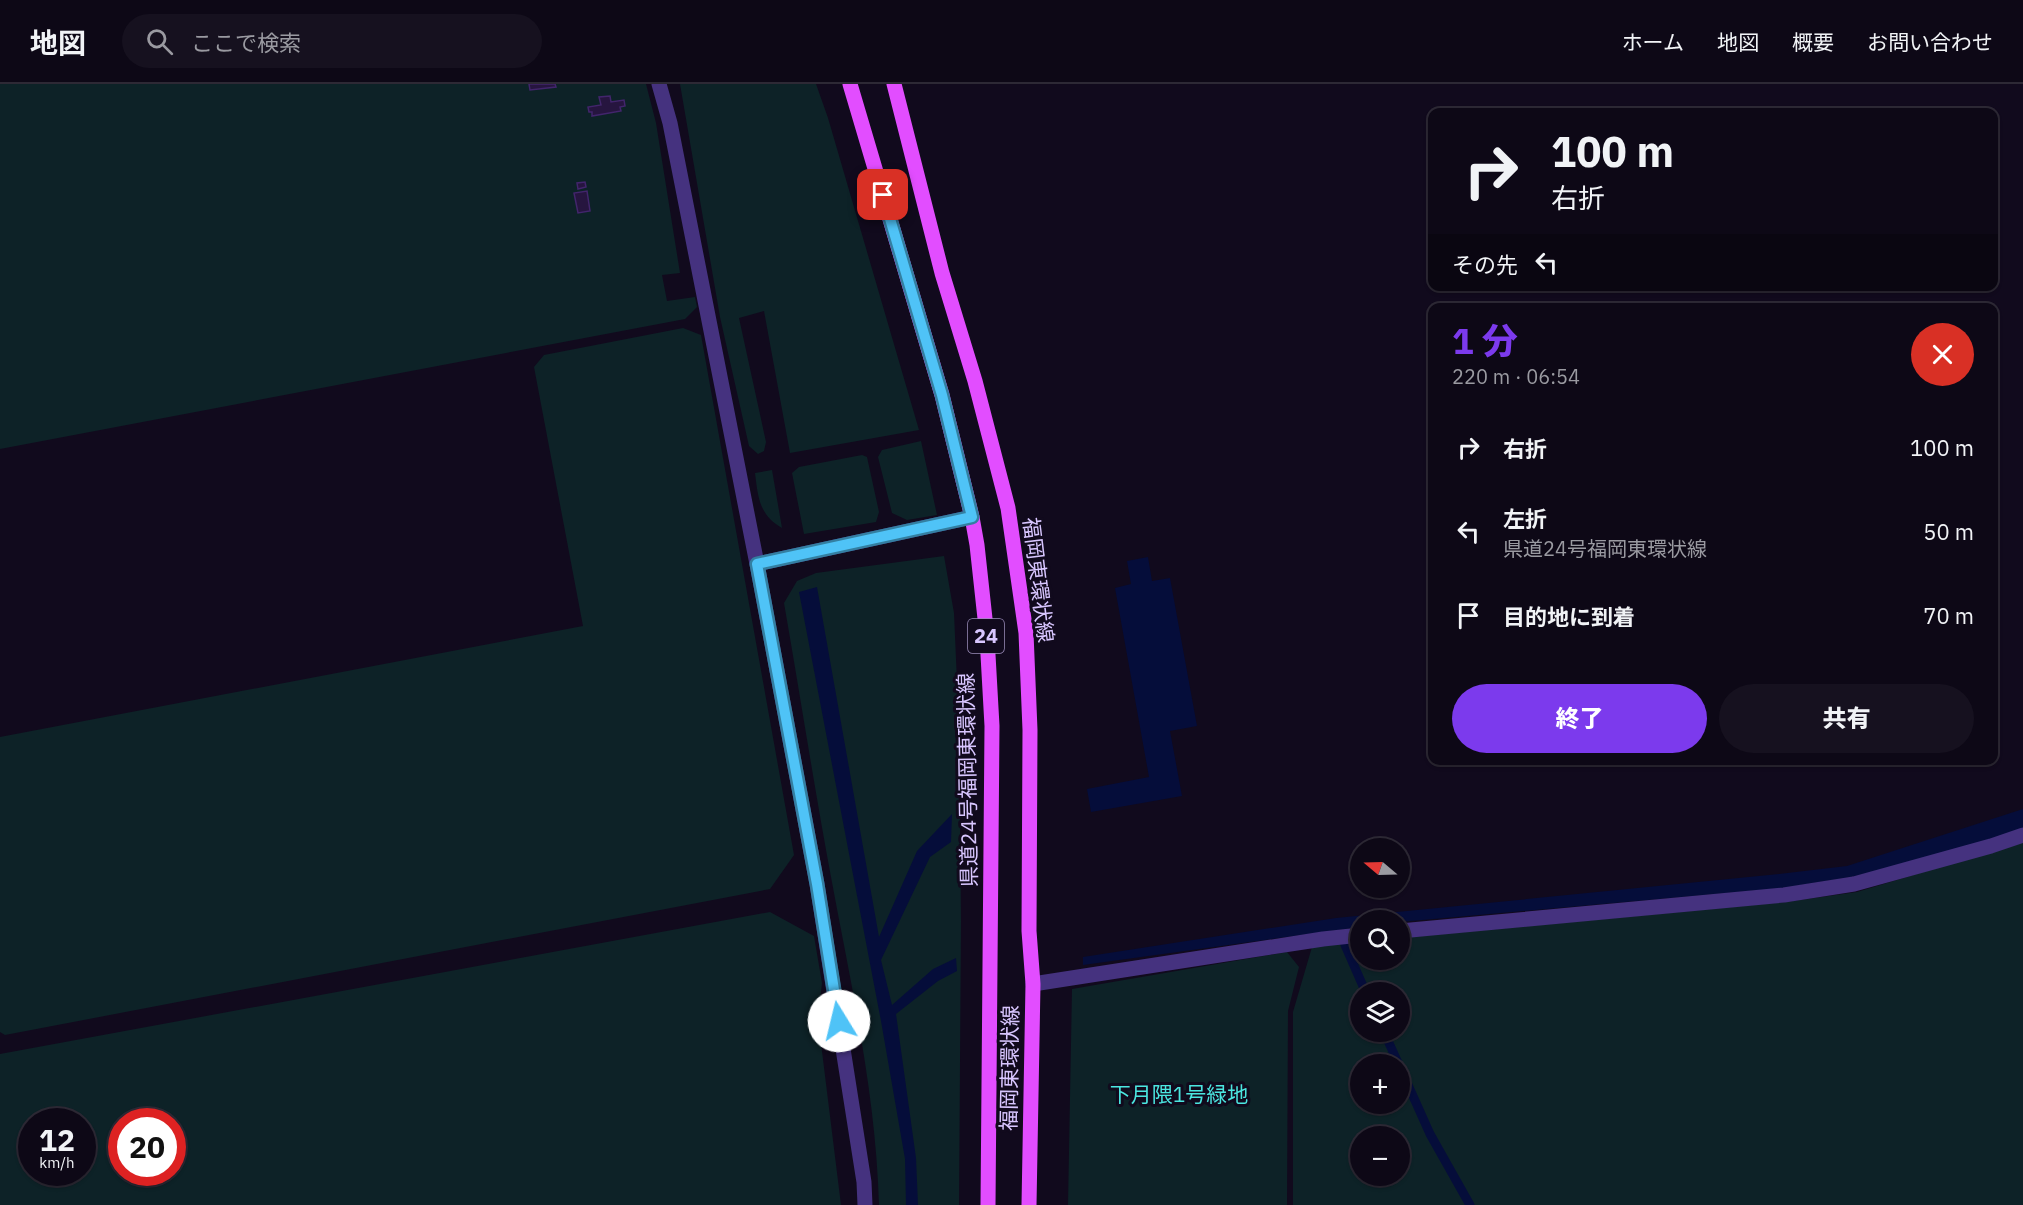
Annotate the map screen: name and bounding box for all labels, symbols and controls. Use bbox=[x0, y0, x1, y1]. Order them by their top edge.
search box bbox=[122, 14, 542, 68]
text: 地図 bbox=[30, 24, 86, 61]
icon: search bbox=[143, 25, 176, 58]
text: ここで検索 bbox=[191, 28, 301, 57]
text: ホーム bbox=[1622, 28, 1684, 56]
text: 地図 bbox=[1717, 28, 1759, 56]
text: 概要 bbox=[1792, 28, 1834, 56]
text: お問い合わせ bbox=[1867, 28, 1993, 56]
text: 100 m bbox=[1551, 124, 1674, 179]
icon: right bbox=[1452, 132, 1530, 210]
pin bbox=[857, 169, 908, 220]
icon: arrive bbox=[866, 178, 899, 211]
text: 右折 bbox=[1551, 180, 1605, 215]
icon: left bbox=[1530, 246, 1563, 279]
text: その先 bbox=[1452, 250, 1518, 279]
text: 1 分 bbox=[1452, 317, 1518, 364]
button: close bbox=[1911, 323, 1974, 386]
text: 220 m · 06:54 bbox=[1452, 363, 1580, 390]
icon: right bbox=[1452, 431, 1485, 464]
text: 100 m bbox=[1910, 433, 1974, 462]
text: 右折 bbox=[1503, 434, 1547, 463]
text: 左折 bbox=[1503, 504, 1547, 533]
icon: left bbox=[1452, 515, 1485, 548]
street label: 福岡東環状線 bbox=[1017, 516, 1061, 644]
text: 50 m bbox=[1923, 517, 1974, 546]
text: 県道24号福岡東環状線 bbox=[1503, 535, 1707, 562]
icon: arrive bbox=[1452, 599, 1485, 632]
text: 70 m bbox=[1923, 601, 1974, 630]
text: 目的地に到着 bbox=[1503, 602, 1635, 631]
road number: 24 bbox=[968, 619, 1004, 653]
street label: 県道24号福岡東環状線 bbox=[951, 673, 983, 887]
button: 終了 bbox=[1452, 684, 1707, 753]
button: 共有 bbox=[1719, 684, 1974, 753]
north arrow bbox=[1350, 838, 1410, 898]
map controls bbox=[1350, 838, 1410, 1186]
button: search bbox=[1350, 910, 1410, 970]
button: layers bbox=[1350, 982, 1410, 1042]
position arrow bbox=[807, 989, 871, 1053]
street label: 福岡東環状線 bbox=[994, 1005, 1024, 1131]
button: + bbox=[1350, 1054, 1410, 1114]
park label: 下月隈1号緑地 bbox=[1110, 1080, 1248, 1108]
speed limit sign: 20 bbox=[108, 1108, 186, 1186]
text: 12 bbox=[39, 1120, 75, 1159]
button: − bbox=[1350, 1126, 1410, 1186]
text: km/h bbox=[39, 1153, 75, 1172]

